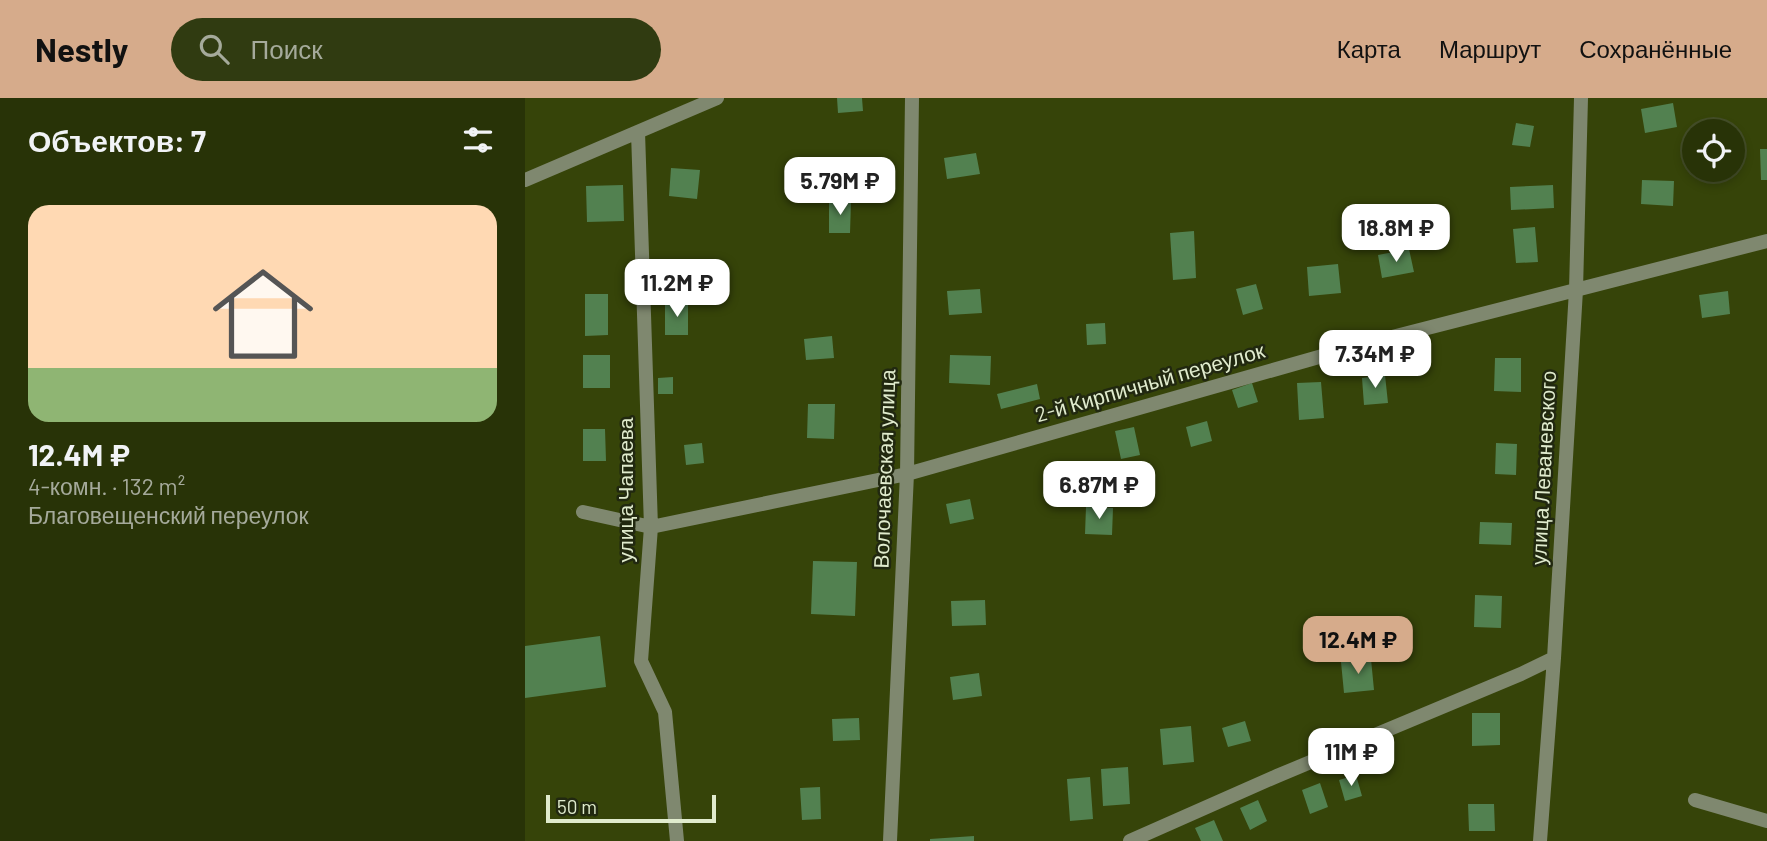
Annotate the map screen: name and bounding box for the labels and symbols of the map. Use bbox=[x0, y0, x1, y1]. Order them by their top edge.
pin: 5.79M ₽ bbox=[775, 158, 905, 217]
pin: 18.8M ₽ bbox=[1331, 204, 1461, 264]
pin: 11.2M ₽ bbox=[612, 260, 742, 319]
pin: 7.34M ₽ bbox=[1310, 330, 1440, 390]
street label: 2-й Кирпичный переулок bbox=[1032, 337, 1268, 426]
street label: Волочаевская улица bbox=[868, 369, 899, 569]
street label: улица Леваневского bbox=[1525, 370, 1560, 566]
street label: улица Чапаева bbox=[612, 417, 637, 562]
pin: 6.87M ₽ bbox=[1034, 462, 1164, 521]
pin: 12.4M ₽ bbox=[1293, 616, 1423, 676]
pin: 11M ₽ bbox=[1302, 728, 1400, 788]
scale bar bbox=[546, 792, 716, 824]

